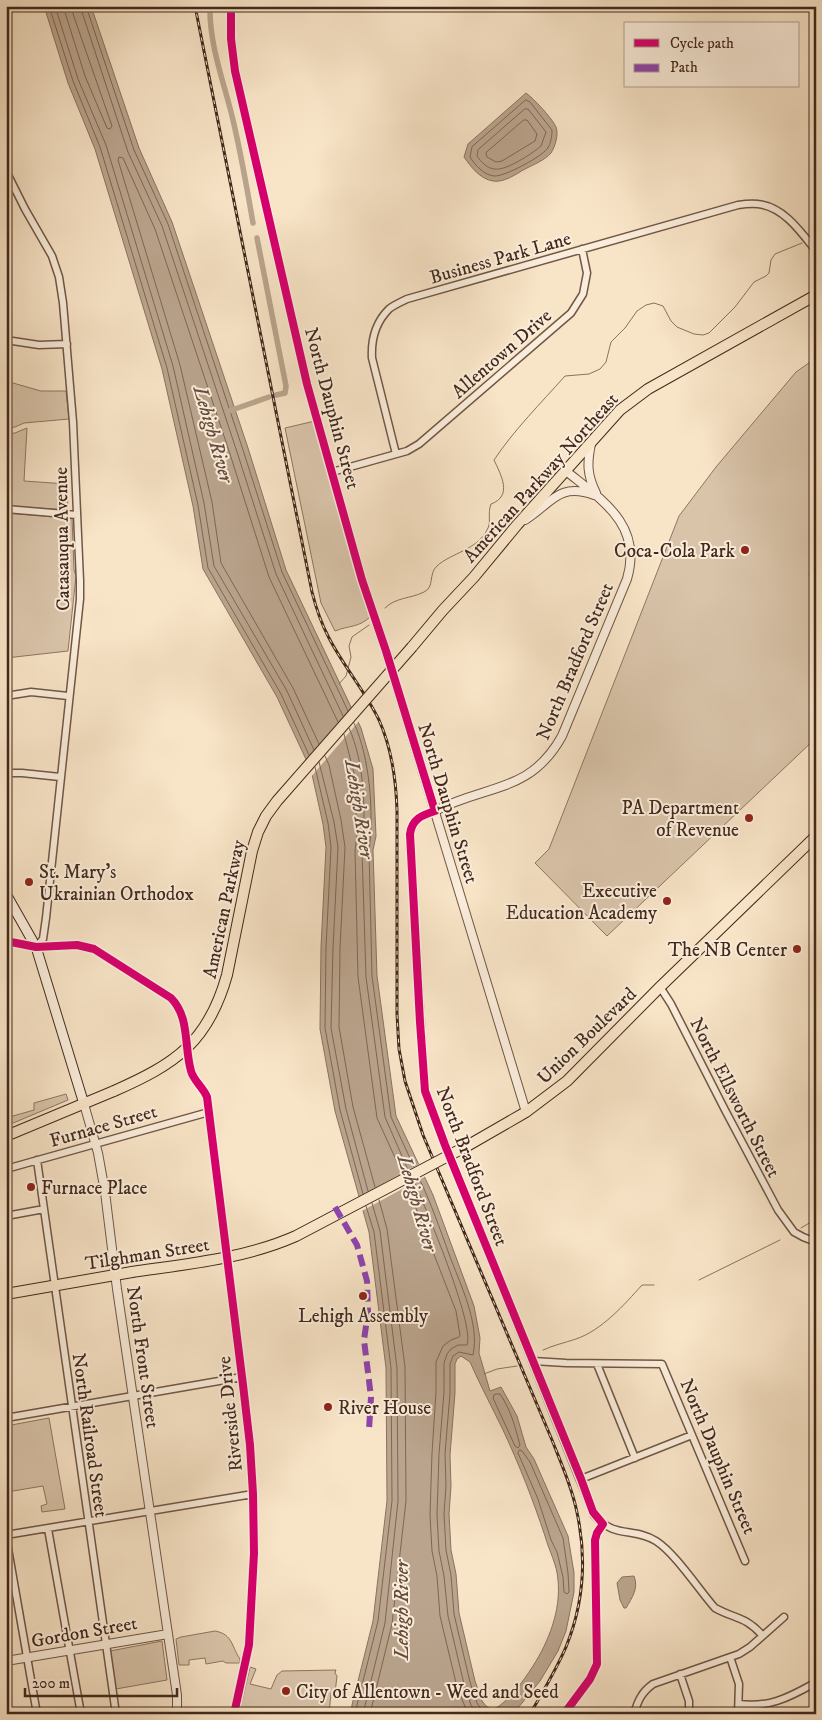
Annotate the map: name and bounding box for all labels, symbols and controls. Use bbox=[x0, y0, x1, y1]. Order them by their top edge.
legend bbox=[624, 22, 800, 88]
text: Cycle path bbox=[670, 34, 734, 53]
text: Path bbox=[670, 58, 698, 77]
street label: Business Park Lane bbox=[427, 227, 574, 290]
street label: Allentown Drive bbox=[447, 304, 557, 404]
street label: North Dauphin Street bbox=[299, 325, 364, 492]
water label: Lehigh River bbox=[187, 382, 239, 487]
street label: American Parkway Northeast bbox=[459, 388, 624, 568]
street label: Catasauqua Avenue bbox=[50, 467, 76, 611]
place label: Coca-Cola Park bbox=[614, 540, 736, 563]
marker: Coca-Cola Park bbox=[739, 544, 751, 556]
street label: North Bradford Street bbox=[532, 579, 619, 744]
street label: North Dauphin Street bbox=[412, 721, 483, 886]
water label: Lehigh River bbox=[338, 757, 379, 862]
place label: PA Department of Revenue bbox=[622, 797, 739, 842]
marker: PA Department of Revenue bbox=[743, 812, 755, 824]
street label: American Parkway bbox=[199, 837, 251, 981]
place label: St. Mary's Ukrainian Orthodox bbox=[39, 861, 195, 906]
marker: St. Mary's Ukrainian Orthodox bbox=[23, 876, 35, 888]
place label: Executive Education Academy bbox=[506, 880, 658, 925]
marker: Executive Education Academy bbox=[661, 895, 673, 907]
place label: The NB Center bbox=[668, 939, 787, 962]
marker: The NB Center bbox=[791, 943, 803, 955]
street label: Union Boulevard bbox=[533, 983, 642, 1089]
street label: North Ellsworth Street bbox=[684, 1014, 785, 1181]
street label: North Bradford Street bbox=[431, 1084, 513, 1249]
street label: Furnace Street bbox=[47, 1100, 160, 1153]
water label: Lehigh River bbox=[391, 1151, 443, 1256]
place label: Furnace Place bbox=[41, 1177, 147, 1200]
marker: Furnace Place bbox=[25, 1181, 37, 1193]
street label: Tilghman Street bbox=[84, 1233, 211, 1276]
street label: North Front Street bbox=[121, 1285, 164, 1430]
marker: Lehigh Assembly bbox=[357, 1290, 369, 1302]
place label: Lehigh Assembly bbox=[298, 1305, 429, 1328]
street label: North Railroad Street bbox=[67, 1352, 112, 1519]
street label: Riverside Drive bbox=[213, 1355, 248, 1473]
street label: North Dauphin Street bbox=[675, 1376, 761, 1538]
place label: River House bbox=[338, 1397, 431, 1420]
marker: River House bbox=[322, 1401, 334, 1413]
water label: Lehigh River bbox=[390, 1558, 415, 1661]
street label: Gordon Street bbox=[30, 1612, 139, 1653]
scale bar bbox=[25, 1665, 178, 1697]
text: 200 m bbox=[32, 1674, 70, 1693]
place label: City of Allentown - Weed and Seed bbox=[296, 1681, 559, 1704]
marker: City of Allentown - Weed and Seed bbox=[280, 1685, 292, 1697]

